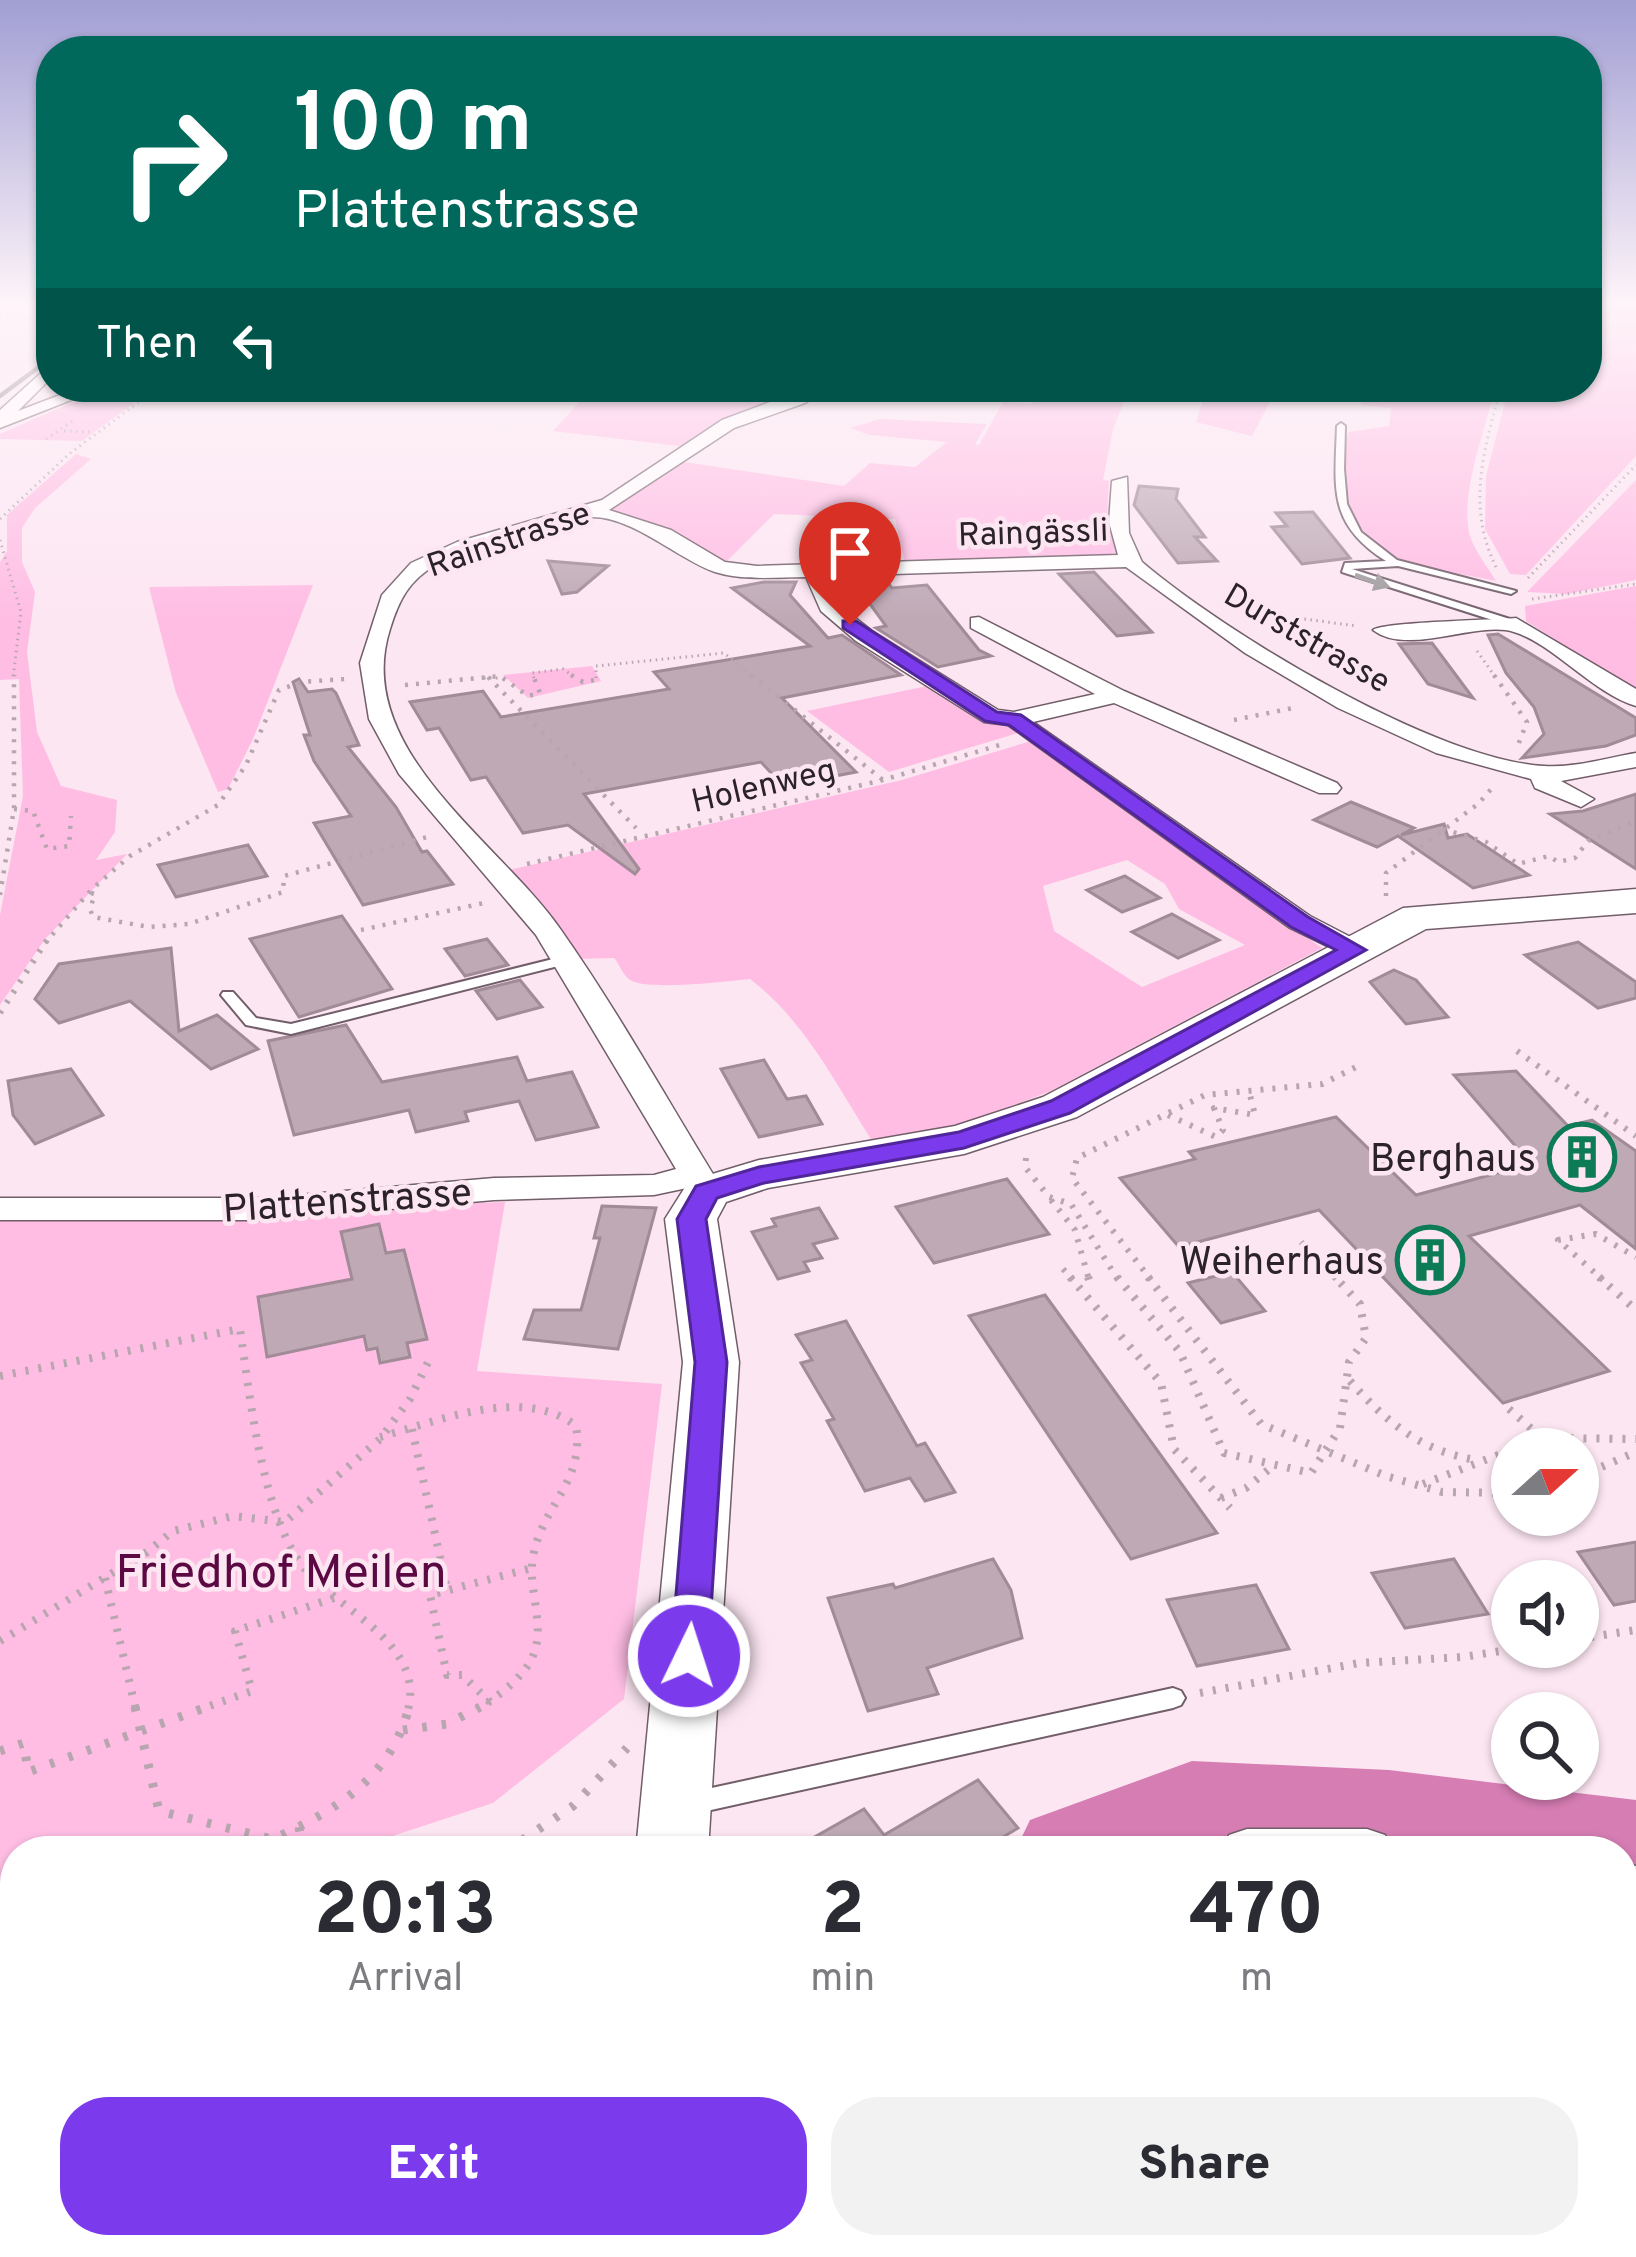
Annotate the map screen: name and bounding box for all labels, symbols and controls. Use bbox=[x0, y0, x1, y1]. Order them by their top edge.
text: 100 m bbox=[294, 75, 533, 181]
icon: right bbox=[96, 84, 252, 240]
text: Plattenstrasse bbox=[294, 179, 640, 248]
icon: left bbox=[222, 312, 288, 378]
text: Then bbox=[96, 317, 198, 374]
street label: Rainstrasse bbox=[422, 494, 597, 589]
pin bbox=[799, 502, 901, 625]
street label: Raingässli bbox=[957, 511, 1109, 559]
icon: arrive bbox=[817, 520, 883, 586]
one-way arrow bbox=[1354, 573, 1390, 591]
street label: Durststrasse bbox=[1215, 576, 1397, 705]
street label: Holenweg bbox=[688, 751, 840, 825]
building icon: Berghaus bbox=[1547, 1122, 1617, 1192]
place label: Berghaus bbox=[1370, 1137, 1536, 1186]
street label: Plattenstrasse bbox=[221, 1170, 474, 1237]
building icon: Weiherhaus bbox=[1395, 1225, 1465, 1295]
place label: Weiherhaus bbox=[1179, 1240, 1384, 1289]
north arrow bbox=[1491, 1428, 1599, 1536]
map controls bbox=[1491, 1428, 1599, 1800]
park label: Friedhof Meilen bbox=[115, 1545, 447, 1605]
button: sound bbox=[1491, 1560, 1599, 1668]
position arrow bbox=[626, 1593, 752, 1719]
button: search bbox=[1491, 1692, 1599, 1800]
text: 20:13 bbox=[314, 1868, 496, 1960]
text: 2 bbox=[821, 1868, 865, 1960]
text: 470 bbox=[1189, 1868, 1324, 1960]
text: Arrival bbox=[347, 1956, 463, 2005]
text: min bbox=[810, 1956, 875, 2005]
text: m bbox=[1240, 1956, 1273, 2005]
button: Exit bbox=[60, 2097, 807, 2235]
button: Share bbox=[831, 2097, 1578, 2235]

